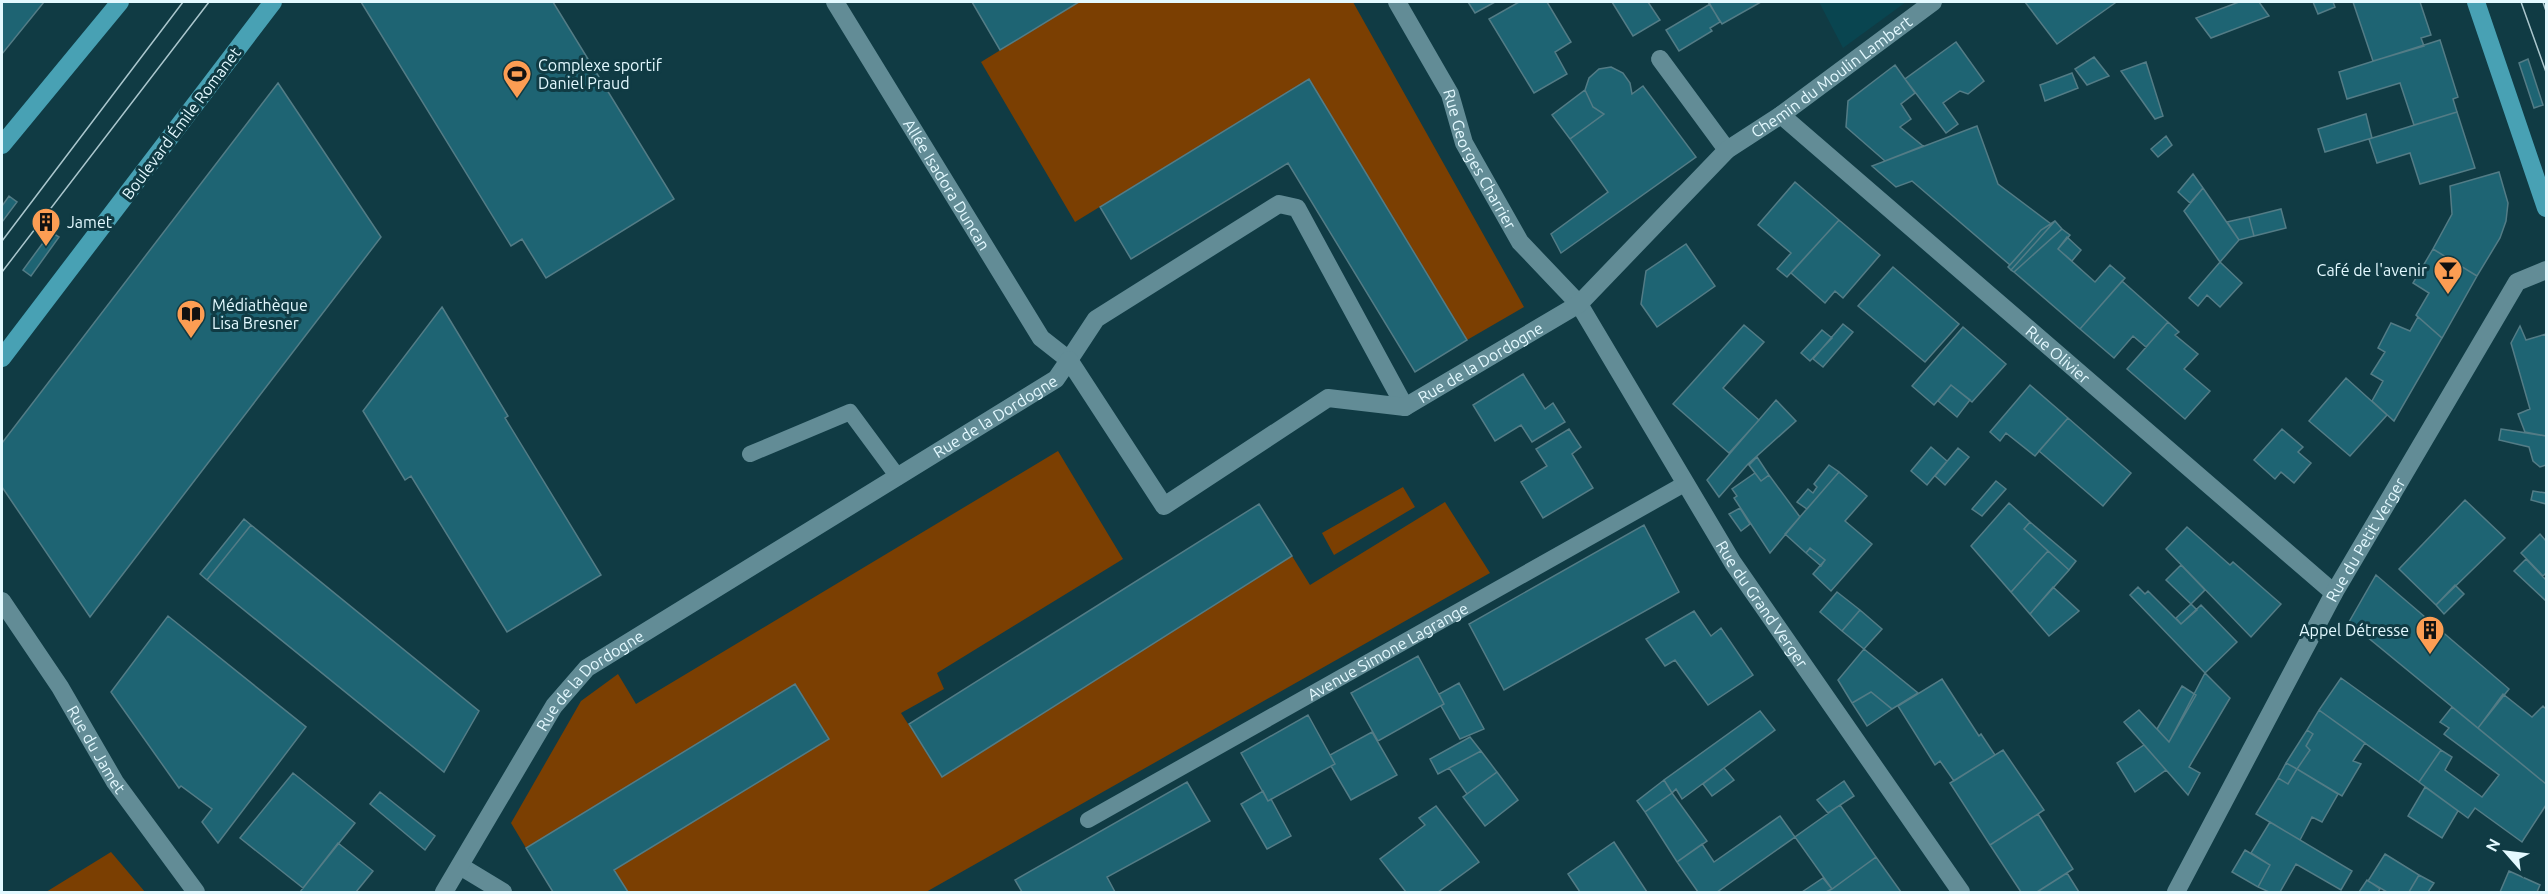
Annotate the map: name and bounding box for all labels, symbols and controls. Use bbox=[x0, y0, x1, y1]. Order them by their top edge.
street label: Chemin du Moulin Lambert bbox=[1748, 11, 1916, 141]
street label: Boulevard Émile Romanet bbox=[116, 42, 244, 203]
place label: Complexe sportif Daniel Praud bbox=[538, 56, 663, 92]
sports icon: Complexe sportif Daniel Praud bbox=[501, 58, 533, 100]
street label: Rue Georges Charrier bbox=[1440, 87, 1520, 232]
street label: Allée Isadora Duncan bbox=[900, 116, 994, 253]
building icon: Jamet bbox=[30, 206, 62, 248]
place label: Jamet bbox=[67, 213, 113, 231]
bar icon: Café de l'avenir bbox=[2432, 254, 2464, 296]
place label: Café de l'avenir bbox=[2317, 261, 2427, 279]
place label: Médiathèque Lisa Bresner bbox=[212, 296, 308, 332]
library icon: Médiathèque Lisa Bresner bbox=[175, 298, 207, 340]
street label: Rue de la Dordogne bbox=[1415, 318, 1546, 406]
street label: Rue Olivier bbox=[2022, 322, 2094, 387]
street label: Rue de la Dordogne bbox=[930, 371, 1061, 461]
street label: Rue du Petit Verger bbox=[2322, 475, 2409, 605]
street label: Rue du Grand Verger bbox=[1713, 537, 1812, 671]
street label: Avenue Simone Lagrange bbox=[1304, 599, 1471, 704]
building icon: Appel Détresse bbox=[2414, 614, 2446, 656]
place label: Appel Détresse bbox=[2299, 621, 2409, 639]
street label: Rue de la Dordogne bbox=[532, 626, 647, 734]
street label: Rue du Jamet bbox=[64, 702, 130, 798]
north arrow bbox=[2476, 822, 2536, 882]
text: N bbox=[2482, 835, 2504, 854]

